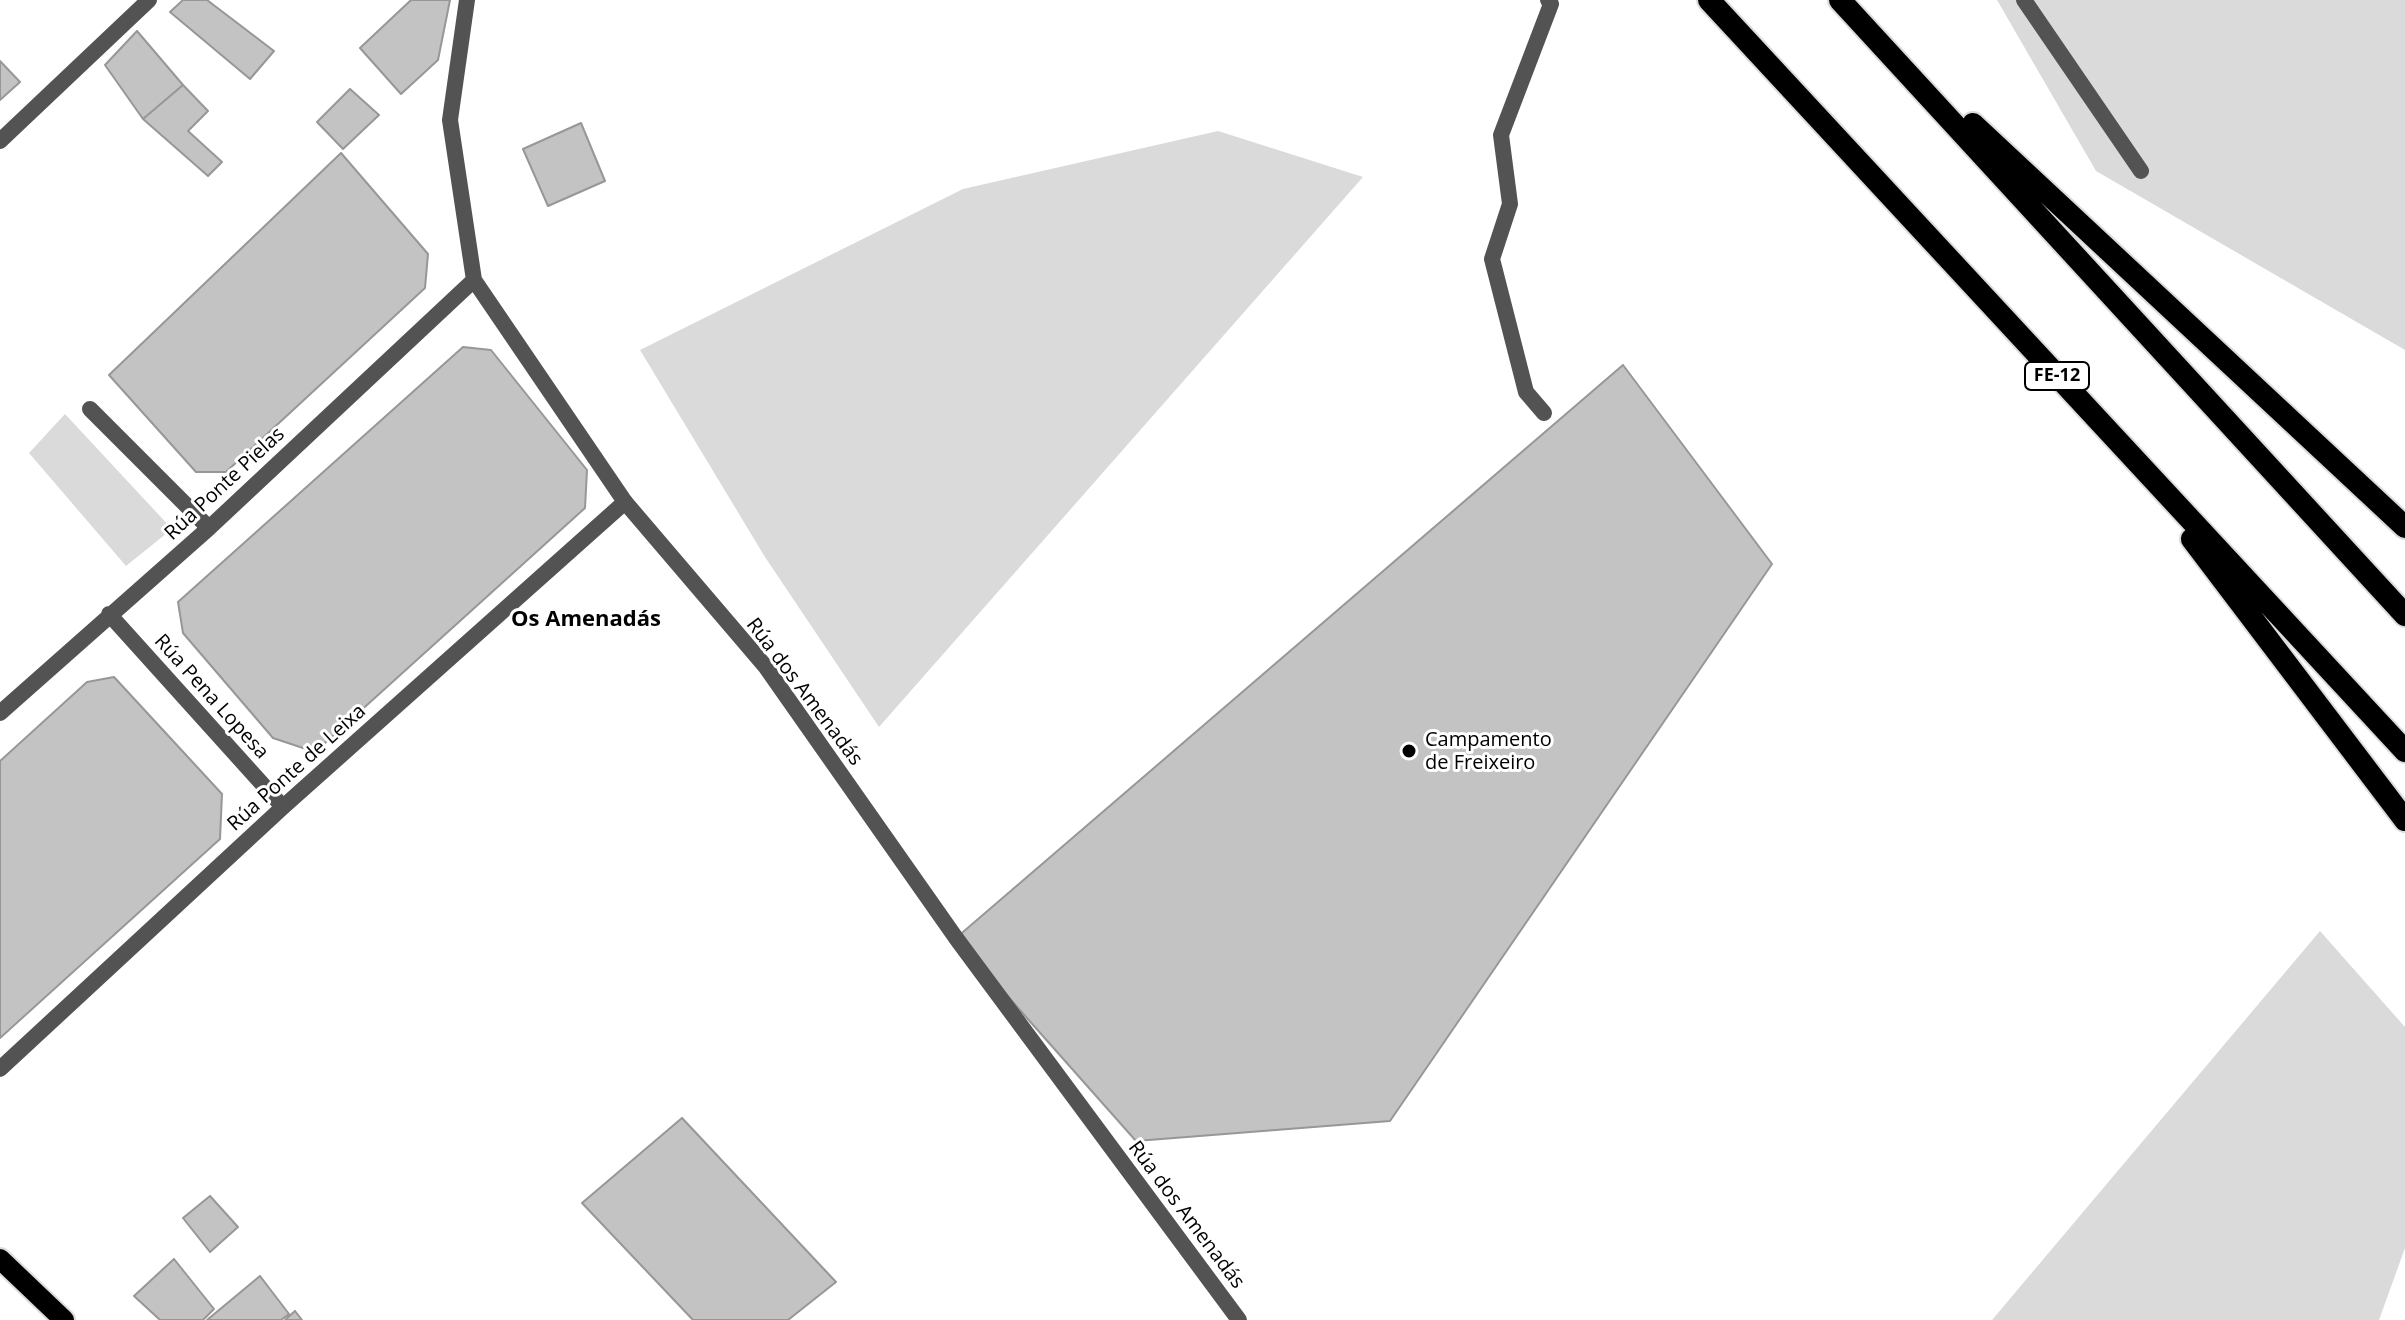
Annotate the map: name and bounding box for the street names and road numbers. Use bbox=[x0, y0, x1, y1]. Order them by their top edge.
road number: FE-12 bbox=[2025, 362, 2089, 390]
street label: Rúa Ponte Pielas bbox=[160, 422, 290, 546]
street label: Rúa dos Amenadás bbox=[741, 613, 867, 771]
street label: Rúa Pena Lopesa bbox=[149, 630, 273, 764]
street label: Rúa Ponte de Leixa bbox=[223, 700, 371, 836]
street label: Rúa dos Amenadás bbox=[1123, 1136, 1249, 1294]

